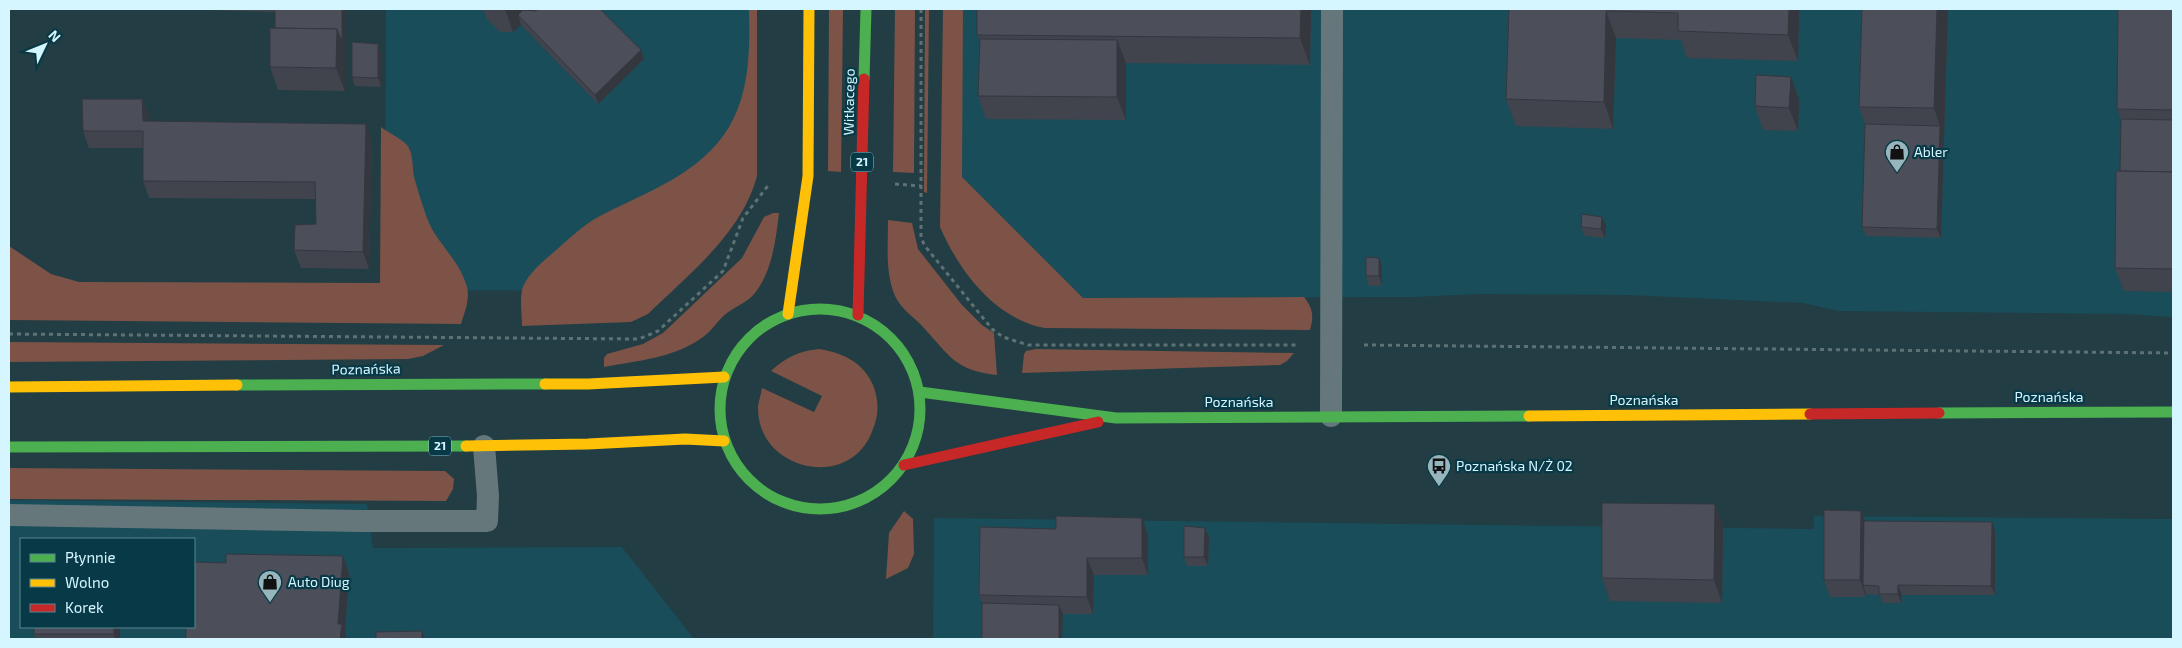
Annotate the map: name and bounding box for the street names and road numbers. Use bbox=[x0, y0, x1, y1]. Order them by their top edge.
street label: Witkacego bbox=[839, 68, 858, 136]
road number: 21 bbox=[851, 152, 873, 172]
street label: Poznańska bbox=[331, 359, 401, 378]
street label: Poznańska bbox=[2014, 388, 2084, 405]
street label: Poznańska bbox=[1609, 391, 1679, 408]
street label: Poznańska bbox=[1204, 393, 1274, 410]
road number: 21 bbox=[429, 436, 451, 456]

